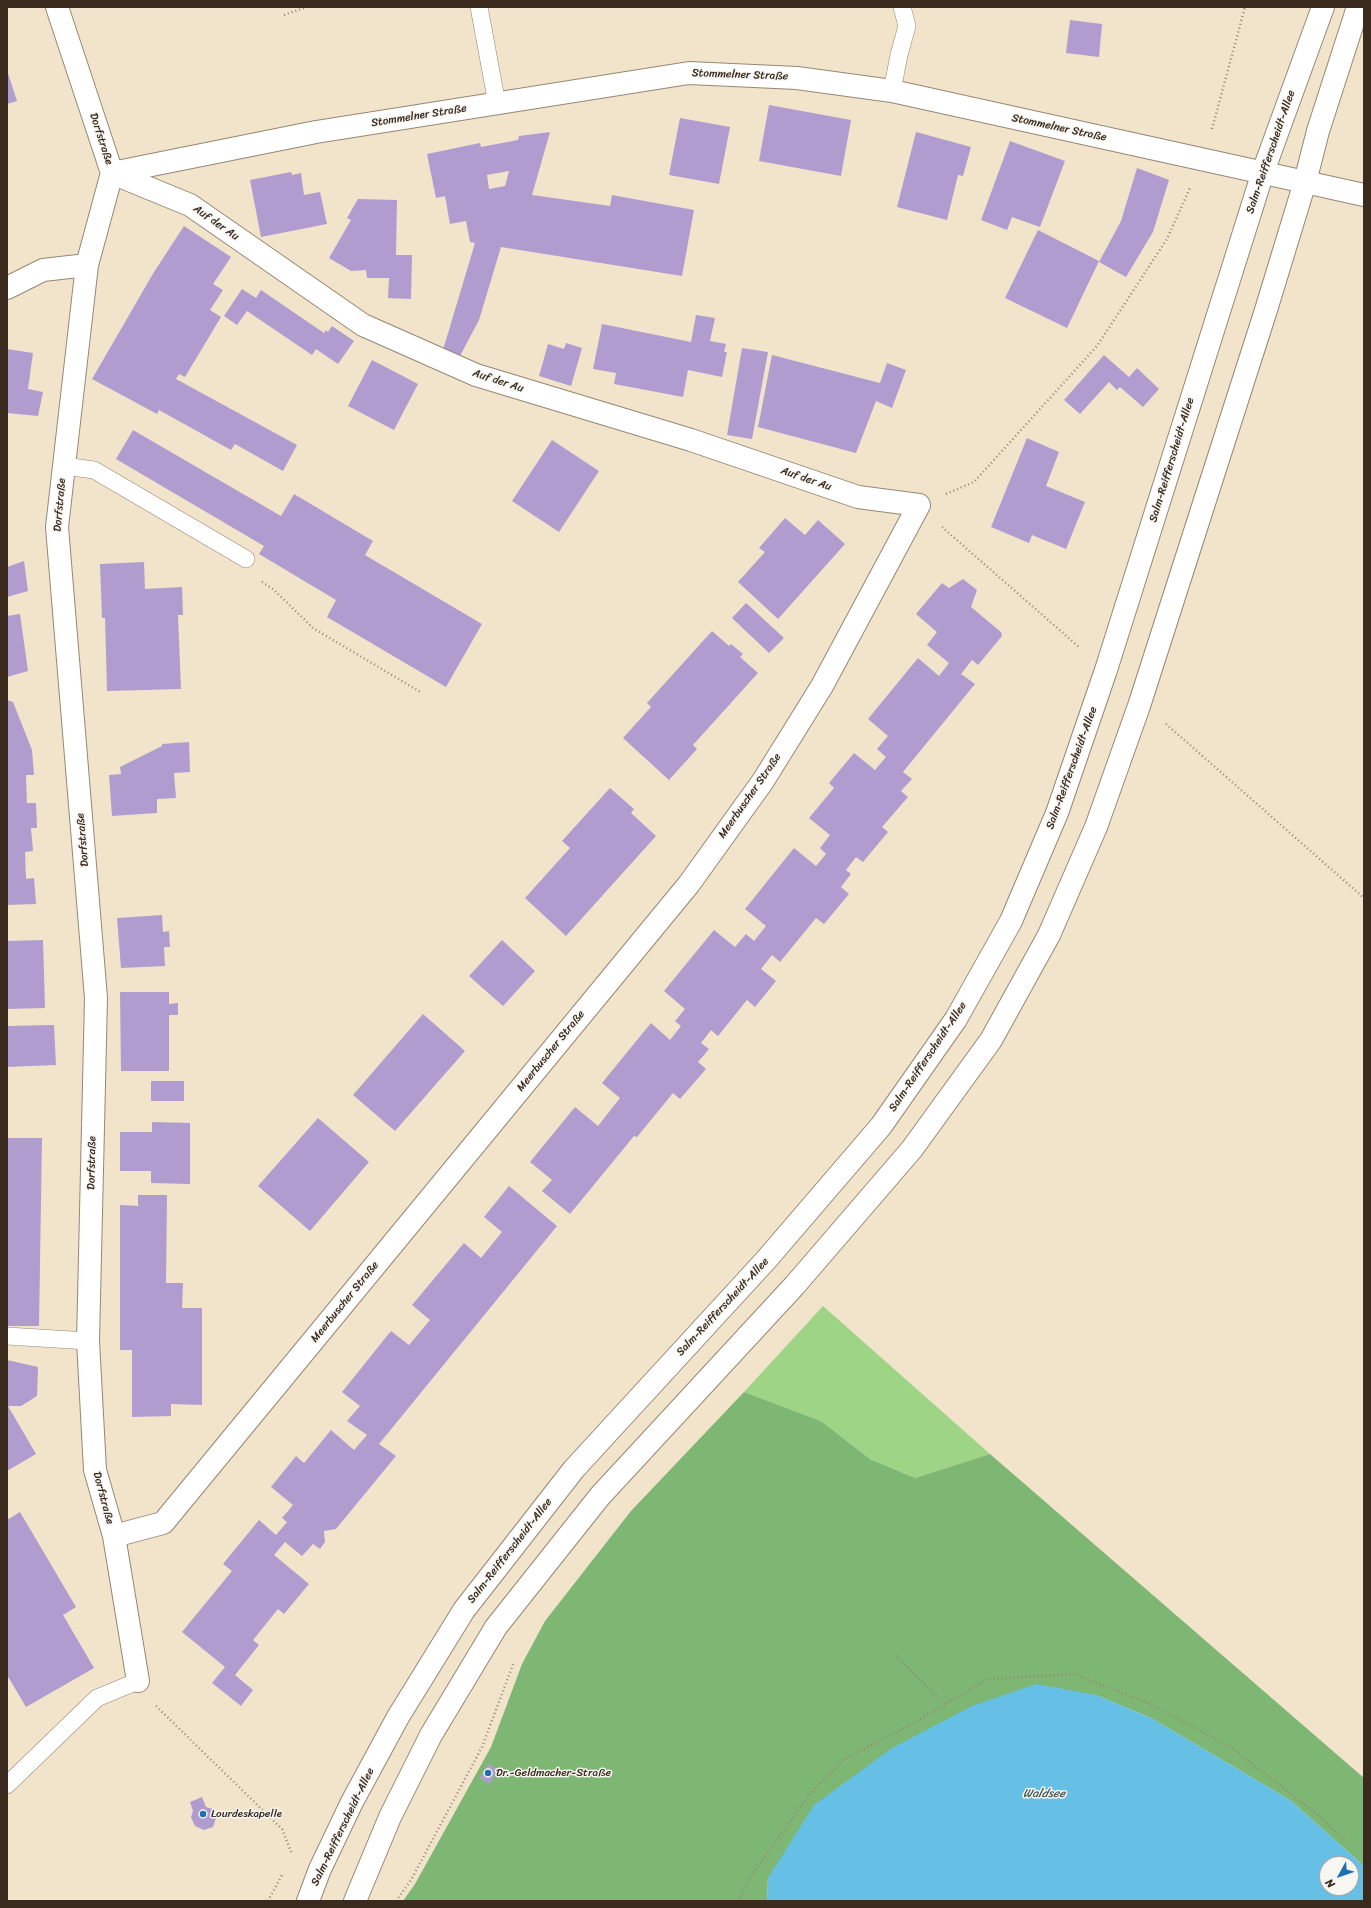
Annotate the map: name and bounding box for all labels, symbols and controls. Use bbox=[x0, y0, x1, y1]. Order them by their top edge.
street label: Stommelner Straße bbox=[692, 67, 788, 83]
street label: Salm-Reifferscheidt-Allee bbox=[1244, 89, 1298, 215]
street label: Stommelner Straße bbox=[370, 102, 468, 130]
street label: Dorfstraße bbox=[86, 111, 116, 167]
street label: Stommelner Straße bbox=[1010, 112, 1108, 144]
street label: Auf der Au bbox=[191, 202, 241, 244]
street label: Auf der Au bbox=[471, 367, 525, 395]
street label: Salm-Reifferscheidt-Allee bbox=[1147, 396, 1197, 524]
street label: Auf der Au bbox=[779, 464, 833, 494]
street label: Dorfstraße bbox=[51, 478, 69, 532]
street label: Salm-Reifferscheidt-Allee bbox=[1044, 705, 1100, 831]
street label: Meerbuscher Straße bbox=[716, 751, 784, 841]
street label: Dorfstraße bbox=[74, 813, 92, 867]
street label: Salm-Reifferscheidt-Allee bbox=[886, 1000, 970, 1114]
street label: Meerbuscher Straße bbox=[514, 1008, 588, 1094]
street label: Dorfstraße bbox=[85, 1136, 99, 1190]
street label: Salm-Reifferscheidt-Allee bbox=[674, 1255, 772, 1359]
street label: Meerbuscher Straße bbox=[308, 1259, 382, 1345]
street label: Dorfstraße bbox=[90, 1470, 116, 1526]
street label: Salm-Reifferscheidt-Allee bbox=[465, 1496, 555, 1606]
street label: Salm-Reifferscheidt-Allee bbox=[309, 1766, 377, 1888]
place label: Dr.-Geldmacher-Straße bbox=[496, 1766, 611, 1780]
marker: Dr.-Geldmacher-Straße bbox=[483, 1768, 493, 1778]
water label: Waldsee bbox=[1023, 1787, 1065, 1801]
place label: Lourdeskapelle bbox=[211, 1807, 282, 1821]
marker: Lourdeskapelle bbox=[198, 1809, 208, 1819]
north arrow bbox=[1319, 1856, 1359, 1896]
text: N bbox=[1320, 1874, 1340, 1892]

